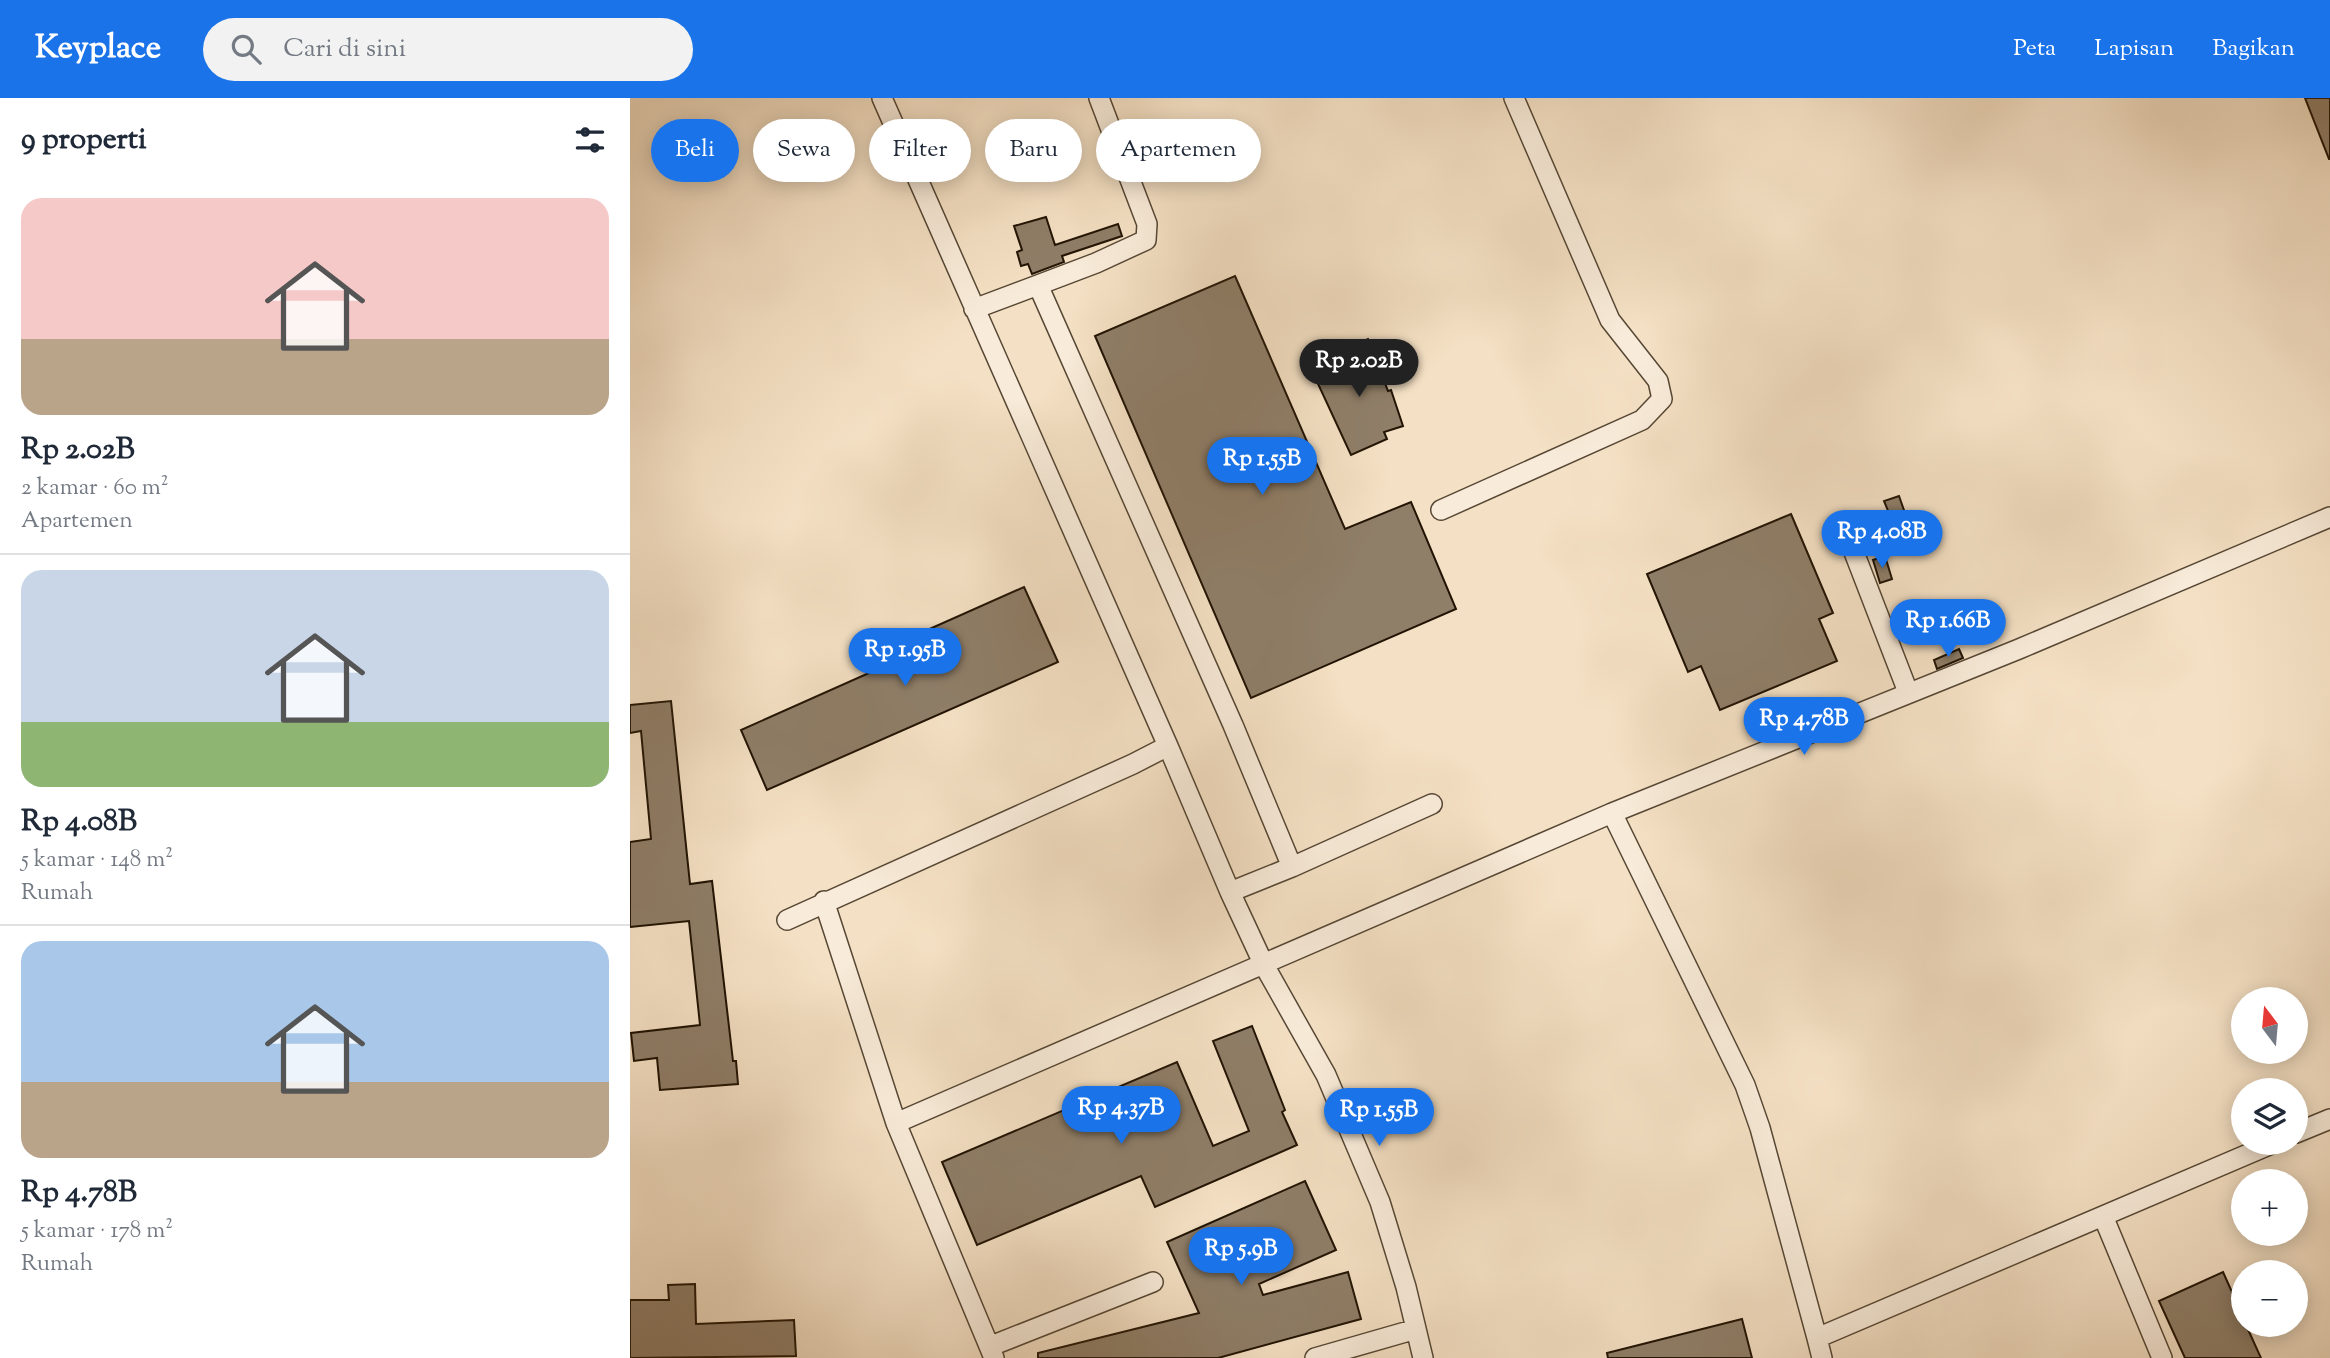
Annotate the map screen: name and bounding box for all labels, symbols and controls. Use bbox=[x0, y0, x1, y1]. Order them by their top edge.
search box bbox=[203, 18, 693, 81]
text: Keyplace bbox=[35, 25, 161, 73]
icon: search bbox=[227, 30, 265, 68]
text: Cari di sini bbox=[283, 31, 406, 68]
text: Peta bbox=[2013, 32, 2056, 66]
text: Lapisan bbox=[2094, 32, 2174, 66]
text: Bagikan bbox=[2212, 32, 2295, 66]
text: 9 properti bbox=[21, 119, 147, 162]
chip: Beli bbox=[651, 119, 739, 182]
chip: Sewa bbox=[753, 119, 855, 182]
chip: Filter bbox=[869, 119, 971, 182]
chip: Baru bbox=[985, 119, 1082, 182]
chip: Apartemen bbox=[1096, 119, 1261, 182]
icon: filters bbox=[571, 121, 609, 159]
icon: home bbox=[252, 243, 378, 369]
pin: Rp 2.02B bbox=[1287, 340, 1431, 399]
text: Rp 2.02B bbox=[1315, 345, 1403, 378]
text: Rp 2.02B bbox=[21, 429, 135, 472]
pin: Rp 1.55B bbox=[1190, 438, 1334, 497]
text: Rp 1.55B bbox=[1223, 443, 1301, 476]
text: 2 kamar · 60 m² bbox=[21, 472, 169, 505]
text: Apartemen bbox=[21, 505, 133, 538]
pin: Rp 4.08B bbox=[1810, 510, 1954, 570]
text: Rp 4.08B bbox=[1838, 516, 1926, 549]
pin: Rp 1.66B bbox=[1876, 600, 2020, 659]
text: Rp 1.66B bbox=[1906, 605, 1990, 638]
icon: home bbox=[252, 615, 378, 741]
pin: Rp 1.95B bbox=[833, 628, 977, 688]
text: Rp 1.95B bbox=[865, 634, 945, 667]
pin: Rp 4.78B bbox=[1732, 698, 1876, 757]
text: Rp 4.78B bbox=[1760, 703, 1848, 736]
text: Rp 4.08B bbox=[21, 801, 137, 844]
text: 5 kamar · 148 m² bbox=[21, 844, 173, 877]
text: Rumah bbox=[21, 877, 93, 910]
icon: home bbox=[252, 986, 378, 1112]
north arrow bbox=[2231, 987, 2308, 1064]
map controls bbox=[2231, 987, 2308, 1337]
button: layers bbox=[2231, 1078, 2308, 1155]
pin: Rp 4.37B bbox=[1049, 1086, 1193, 1146]
pin: Rp 1.55B bbox=[1307, 1088, 1451, 1148]
text: Rp 4.37B bbox=[1078, 1092, 1164, 1125]
text: Rp 1.55B bbox=[1340, 1094, 1418, 1127]
button: + bbox=[2231, 1169, 2308, 1246]
text: Rp 4.78B bbox=[21, 1172, 137, 1215]
text: 5 kamar · 178 m² bbox=[21, 1215, 173, 1248]
pin: Rp 5.9B bbox=[1176, 1228, 1306, 1287]
text: Rp 5.9B bbox=[1205, 1233, 1277, 1266]
text: Rumah bbox=[21, 1248, 93, 1281]
button: − bbox=[2231, 1260, 2308, 1337]

